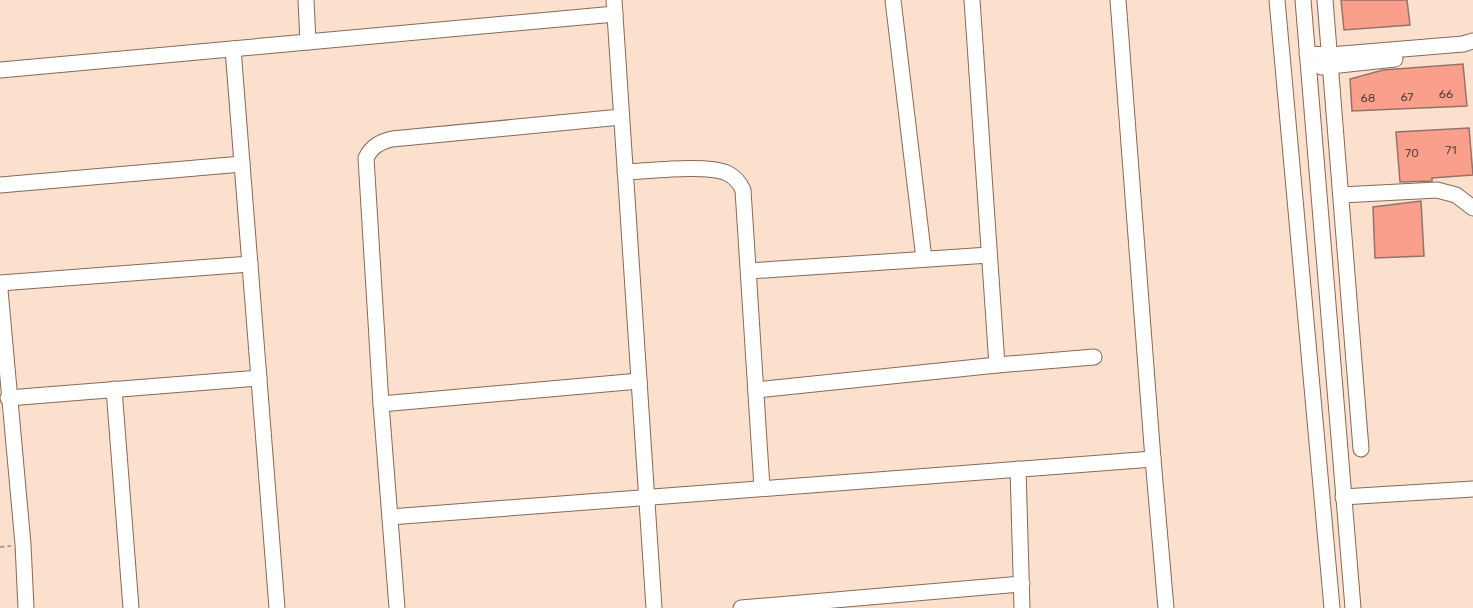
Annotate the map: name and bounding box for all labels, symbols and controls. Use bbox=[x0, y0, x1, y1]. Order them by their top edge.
house number: 66 bbox=[1439, 87, 1453, 101]
house number: 67 bbox=[1400, 90, 1414, 104]
house number: 68 bbox=[1361, 91, 1375, 105]
house number: 71 bbox=[1445, 143, 1457, 157]
house number: 70 bbox=[1405, 146, 1419, 160]

